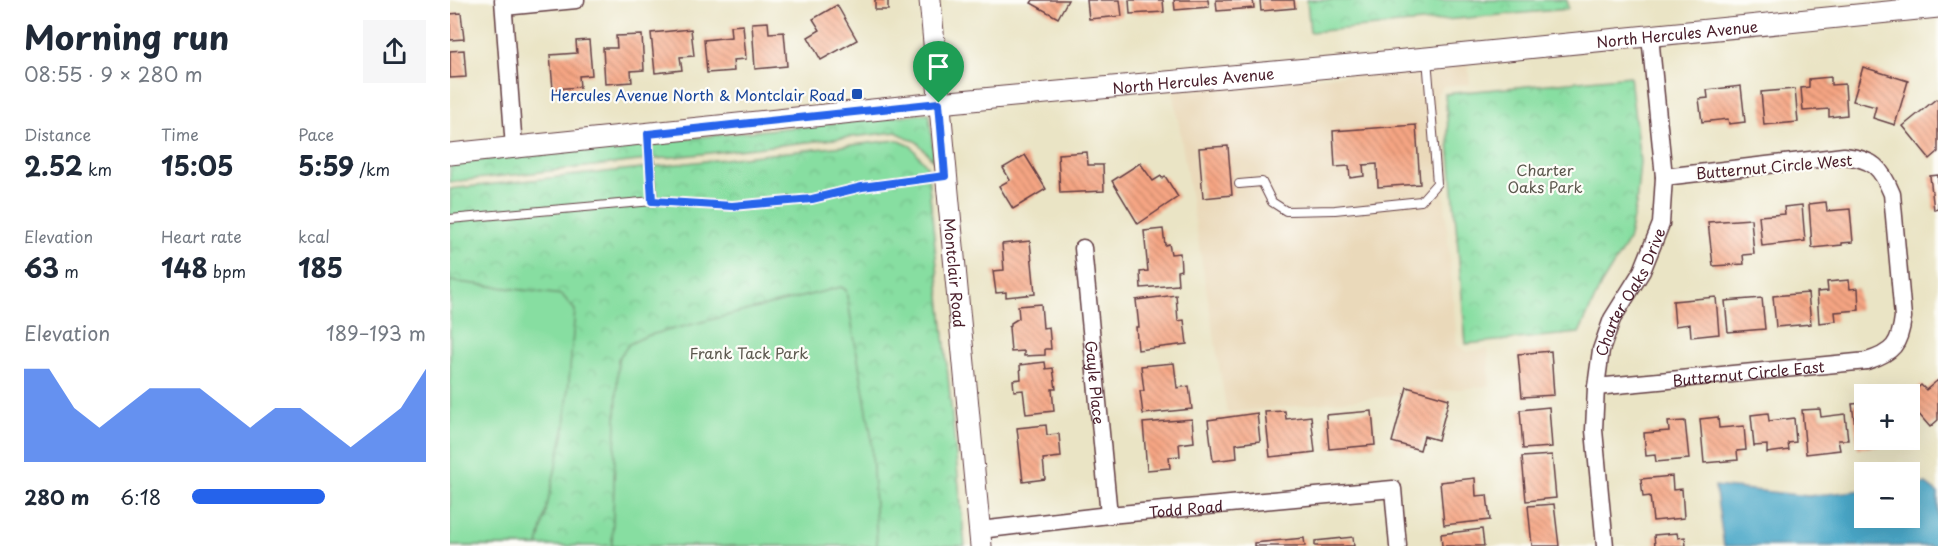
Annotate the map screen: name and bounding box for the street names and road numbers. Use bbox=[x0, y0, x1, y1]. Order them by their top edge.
street label: North Hercules Avenue bbox=[1595, 14, 1759, 53]
street label: North Hercules Avenue bbox=[1111, 61, 1275, 98]
street label: Butternut Circle West bbox=[1695, 148, 1853, 184]
street label: Montclair Road bbox=[939, 217, 972, 329]
street label: Charter Oaks Drive bbox=[1589, 224, 1670, 357]
street label: Gayle Place bbox=[1081, 339, 1112, 425]
street label: Butternut Circle East bbox=[1671, 354, 1825, 391]
street label: Todd Road bbox=[1148, 493, 1224, 523]

